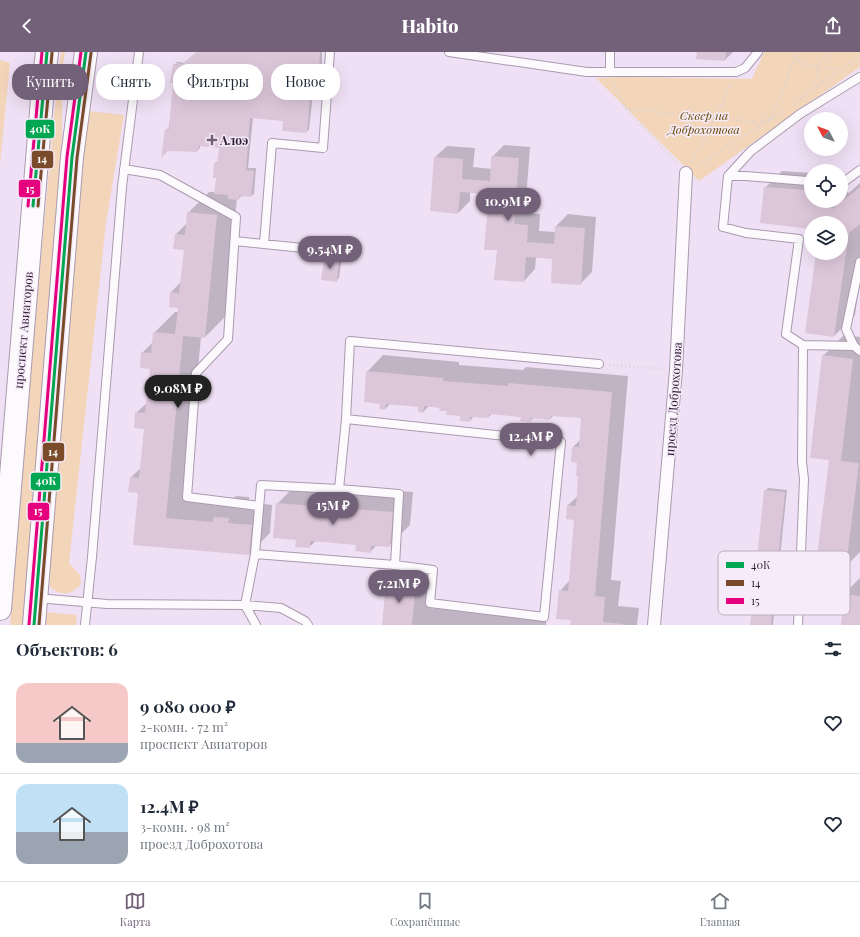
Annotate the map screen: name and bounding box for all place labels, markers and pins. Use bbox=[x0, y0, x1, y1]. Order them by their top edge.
place label: Алоэ bbox=[219, 132, 248, 148]
marker: Алоэ bbox=[207, 135, 217, 145]
pin: 10.9M ₽ bbox=[471, 188, 545, 222]
pin: 9.54M ₽ bbox=[293, 236, 367, 270]
pin: 9.08M ₽ bbox=[141, 375, 215, 409]
pin: 12.4M ₽ bbox=[494, 423, 568, 457]
pin: 15M ₽ bbox=[305, 492, 361, 526]
pin: 7.21M ₽ bbox=[362, 570, 436, 604]

